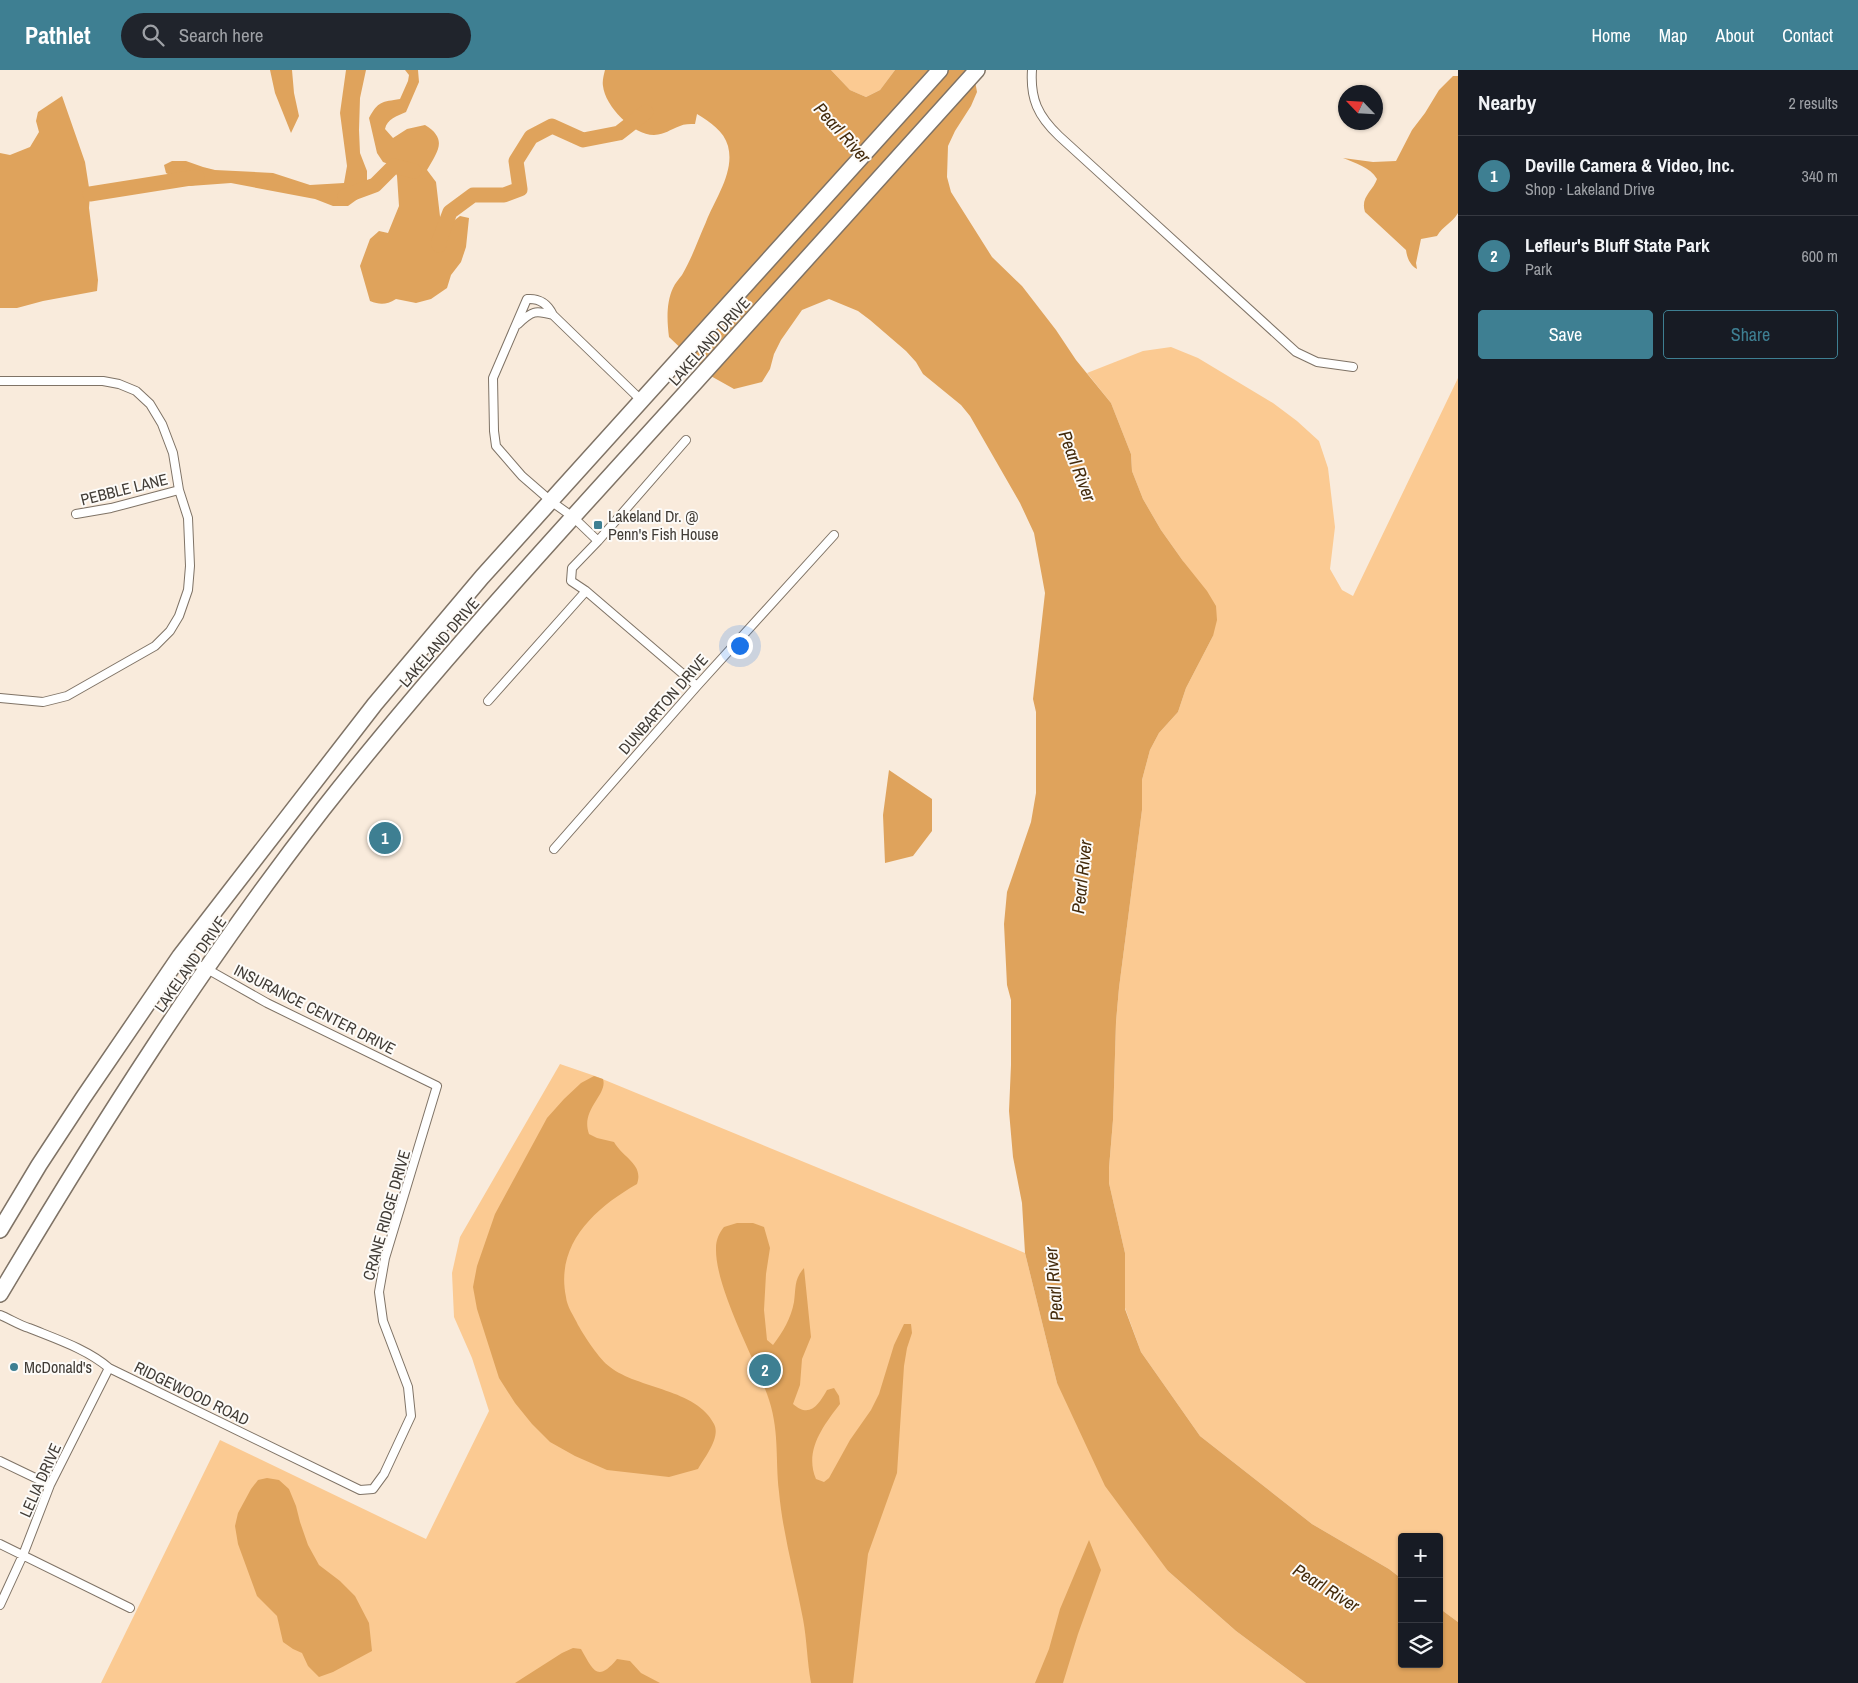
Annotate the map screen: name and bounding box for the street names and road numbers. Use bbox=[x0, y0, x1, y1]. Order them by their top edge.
street label: LAKELAND DRIVE bbox=[663, 292, 755, 390]
street label: PEBBLE LANE bbox=[78, 468, 170, 510]
street label: LAKELAND DRIVE bbox=[394, 592, 484, 692]
street label: DUNBARTON DRIVE bbox=[613, 649, 713, 759]
street label: LAKELAND DRIVE bbox=[149, 912, 231, 1016]
street label: INSURANCE CENTER DRIVE bbox=[230, 959, 400, 1059]
street label: CRANE RIDGE DRIVE bbox=[357, 1147, 415, 1283]
street label: RIDGEWOOD ROAD bbox=[131, 1356, 253, 1430]
street label: LELIA DRIVE bbox=[14, 1440, 66, 1520]

